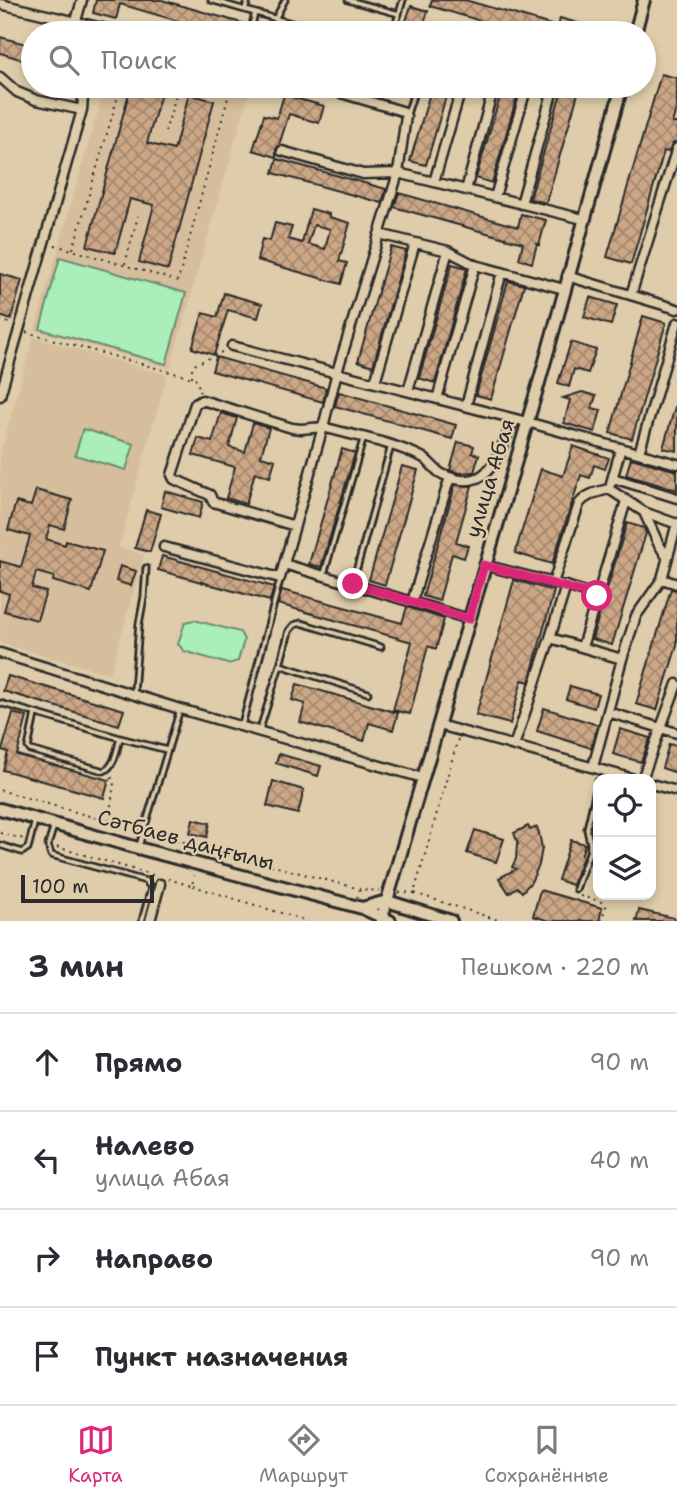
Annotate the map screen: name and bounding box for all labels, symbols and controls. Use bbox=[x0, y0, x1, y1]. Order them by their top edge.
search box bbox=[21, 21, 656, 98]
icon: search bbox=[45, 41, 83, 79]
text: Поиск bbox=[101, 42, 177, 77]
street label: улица Абая bbox=[459, 415, 521, 541]
route end bbox=[337, 568, 368, 599]
route start bbox=[581, 580, 612, 611]
map controls bbox=[593, 774, 656, 900]
button: locate bbox=[593, 774, 656, 837]
street label: Сәтбаев даңғылы bbox=[94, 803, 278, 877]
button: layers bbox=[593, 837, 656, 900]
scale bar bbox=[21, 872, 154, 904]
text: 100 m bbox=[32, 874, 89, 899]
text: 3 мин bbox=[28, 946, 124, 987]
text: Пешком · 220 m bbox=[461, 952, 649, 982]
icon: ahead bbox=[28, 1043, 66, 1081]
text: Прямо bbox=[95, 1045, 183, 1080]
text: 90 m bbox=[589, 1047, 649, 1077]
text: Налево bbox=[95, 1128, 195, 1163]
icon: left bbox=[28, 1141, 66, 1179]
text: 40 m bbox=[589, 1145, 649, 1175]
text: улица Абая bbox=[95, 1163, 230, 1193]
icon: right bbox=[28, 1239, 66, 1277]
text: Направо bbox=[95, 1241, 213, 1276]
text: 90 m bbox=[589, 1243, 649, 1273]
icon: arrive bbox=[28, 1337, 66, 1375]
text: Пункт назначения bbox=[95, 1339, 348, 1374]
tab: Карта bbox=[68, 1421, 123, 1488]
tab: Маршрут bbox=[259, 1421, 348, 1488]
tab: Сохранённые bbox=[485, 1421, 609, 1488]

